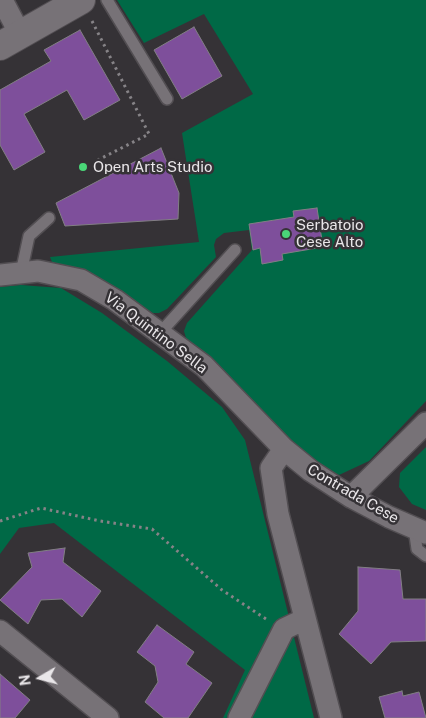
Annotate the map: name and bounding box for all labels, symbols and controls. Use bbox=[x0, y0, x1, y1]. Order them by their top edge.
place label: Open Arts Studio bbox=[93, 158, 212, 176]
marker: Open Arts Studio bbox=[77, 161, 89, 173]
place label: Serbatoio Cese Alto bbox=[296, 216, 364, 251]
marker: Serbatoio Cese Alto bbox=[280, 228, 292, 240]
street label: Via Quintino Sella bbox=[101, 289, 211, 377]
street label: Contrada Cese bbox=[304, 461, 402, 527]
north arrow bbox=[15, 653, 65, 703]
text: N bbox=[16, 674, 34, 687]

